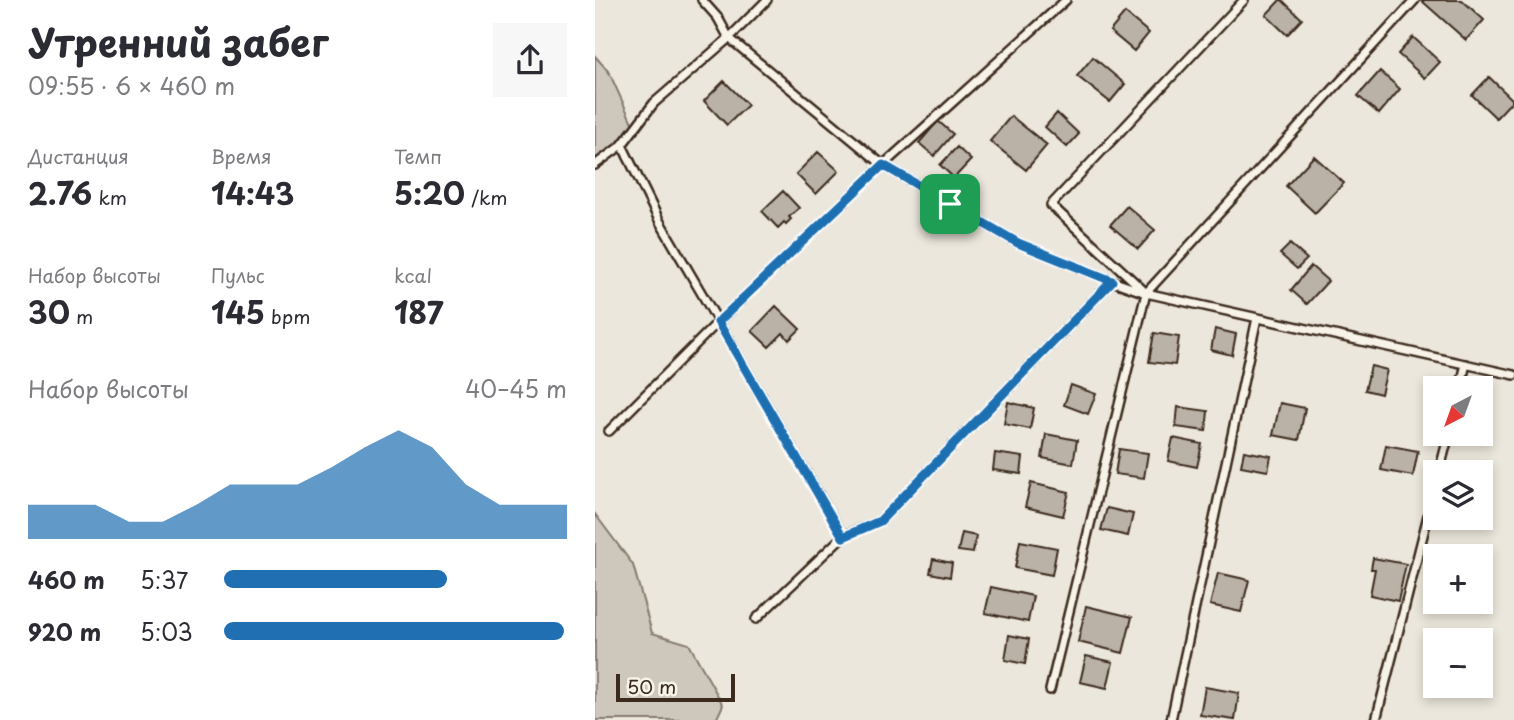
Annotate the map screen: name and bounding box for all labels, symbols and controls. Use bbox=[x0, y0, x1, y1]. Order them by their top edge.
text: Утренний забег bbox=[28, 13, 328, 70]
button: share bbox=[493, 23, 567, 97]
text: 09:55 · 6 × 460 m bbox=[28, 68, 235, 103]
text: Дистанция bbox=[28, 142, 129, 170]
text: Время bbox=[211, 142, 272, 170]
text: Темп bbox=[394, 142, 442, 170]
text: 2.76 bbox=[28, 170, 92, 215]
text: 14:43 bbox=[211, 170, 294, 215]
text: 5:20 bbox=[394, 170, 465, 215]
pin bbox=[920, 174, 980, 234]
text: km bbox=[92, 183, 127, 211]
text: /km bbox=[465, 183, 508, 211]
icon: arrive bbox=[931, 185, 969, 223]
text: Набор высоты bbox=[28, 261, 161, 289]
text: Пульс bbox=[211, 261, 265, 289]
text: kcal bbox=[394, 261, 432, 289]
text: 30 bbox=[28, 289, 70, 334]
text: 145 bbox=[211, 289, 265, 334]
text: 187 bbox=[394, 289, 443, 334]
text: m bbox=[70, 302, 93, 330]
text: bpm bbox=[265, 302, 311, 330]
text: Набор высоты bbox=[28, 371, 189, 406]
text: 40–45 m bbox=[465, 371, 567, 406]
north arrow bbox=[1423, 376, 1493, 446]
map controls bbox=[1423, 376, 1493, 698]
button: layers bbox=[1423, 460, 1493, 530]
button: + bbox=[1423, 544, 1493, 614]
text: 460 m bbox=[28, 562, 105, 597]
text: 5:37 bbox=[140, 562, 188, 597]
text: 920 m bbox=[28, 614, 101, 649]
text: 5:03 bbox=[140, 614, 193, 649]
button: − bbox=[1423, 628, 1493, 698]
scale bar bbox=[616, 671, 735, 703]
text: 50 m bbox=[627, 672, 676, 700]

